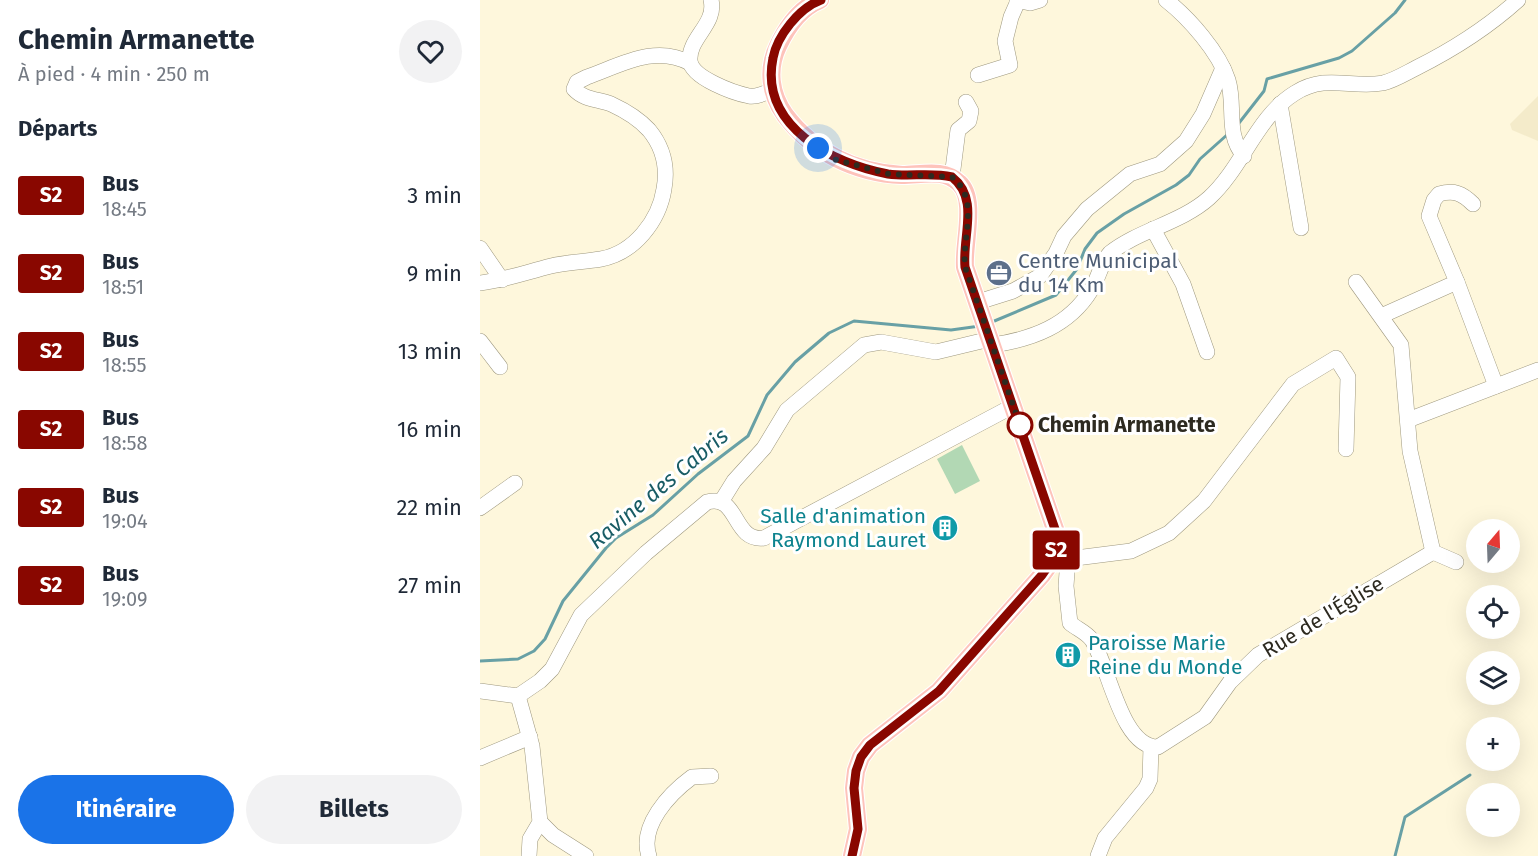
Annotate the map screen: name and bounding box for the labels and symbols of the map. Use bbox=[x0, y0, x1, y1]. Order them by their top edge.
your location bbox=[803, 133, 833, 163]
place label: Centre Municipal du 14 Km bbox=[1018, 248, 1178, 298]
office icon: Centre Municipal du 14 Km bbox=[984, 258, 1014, 288]
marker: Chemin Armanette bbox=[1007, 412, 1033, 438]
place label: Chemin Armanette bbox=[1038, 412, 1216, 438]
water label: Ravine des Cabris bbox=[583, 422, 734, 555]
place label: Salle d'animation Raymond Lauret bbox=[760, 503, 926, 553]
building icon: Salle d'animation Raymond Lauret bbox=[930, 513, 960, 543]
north arrow bbox=[1466, 519, 1520, 573]
line badge: S2 bbox=[1029, 530, 1083, 570]
street label: Rue de l'Église bbox=[1258, 571, 1388, 663]
place label: Paroisse Marie Reine du Monde bbox=[1088, 630, 1242, 680]
building icon: Paroisse Marie Reine du Monde bbox=[1053, 640, 1083, 670]

